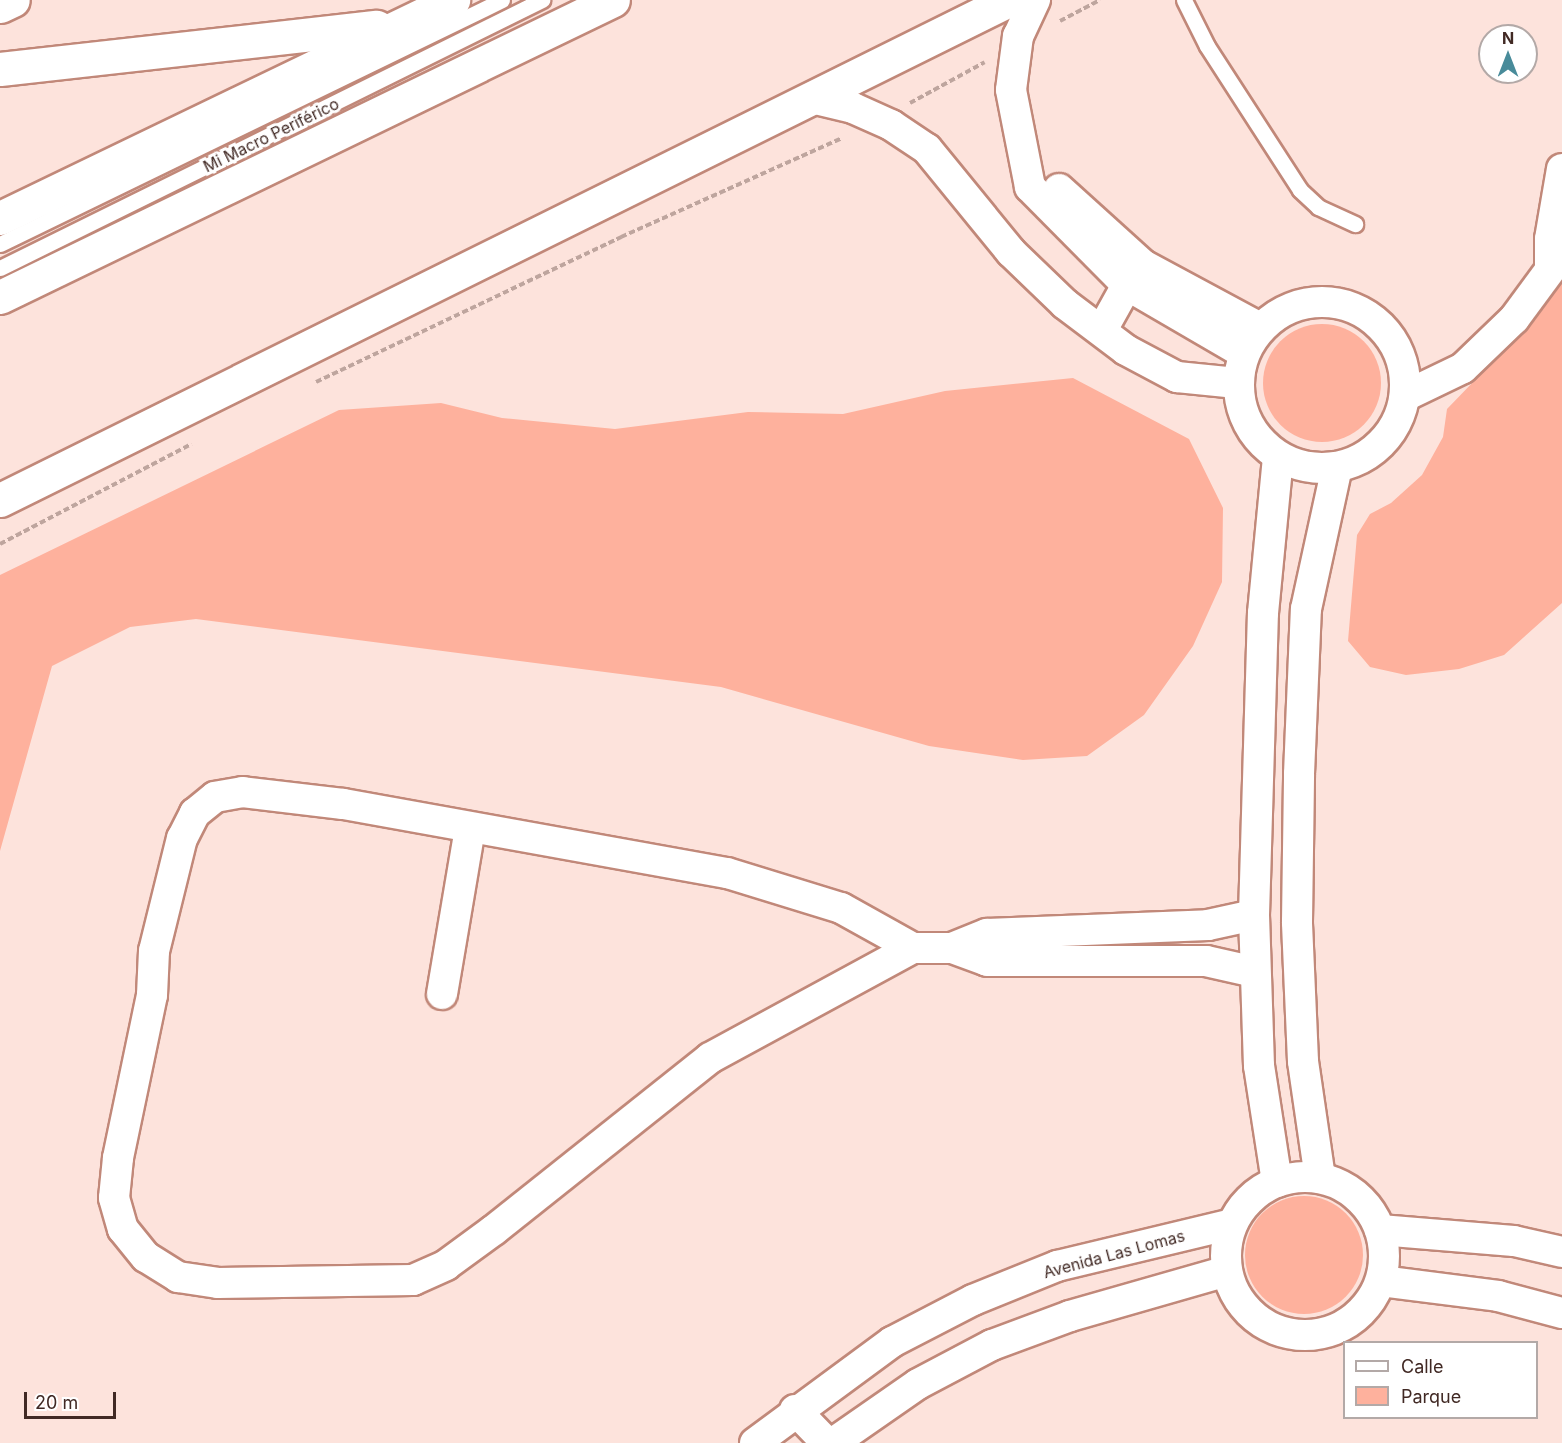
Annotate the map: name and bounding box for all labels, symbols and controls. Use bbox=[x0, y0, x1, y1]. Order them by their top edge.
north arrow bbox=[1478, 24, 1538, 84]
text: N bbox=[1502, 28, 1514, 48]
street label: Mi Macro Periférico bbox=[200, 94, 342, 176]
street label: Avenida Las Lomas bbox=[1041, 1226, 1187, 1282]
legend bbox=[1343, 1341, 1538, 1419]
text: Calle bbox=[1401, 1356, 1443, 1377]
scale bar bbox=[27, 1380, 118, 1418]
text: Parque bbox=[1401, 1386, 1461, 1407]
text: 20 m bbox=[35, 1392, 78, 1413]

